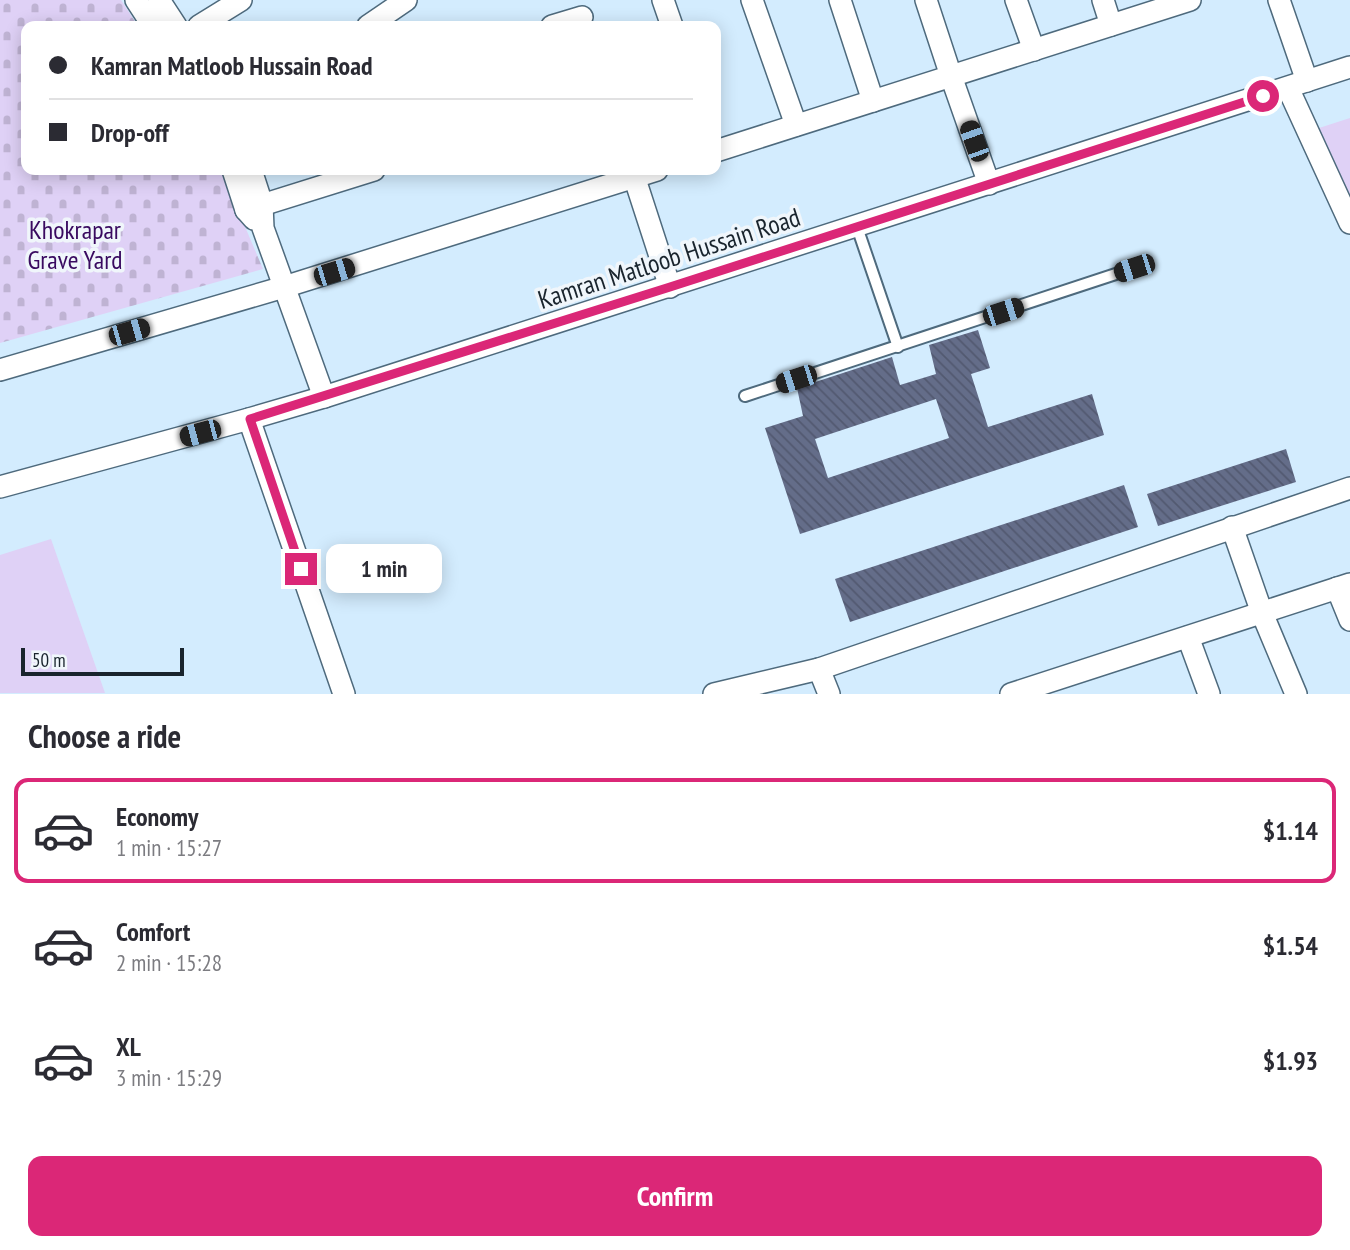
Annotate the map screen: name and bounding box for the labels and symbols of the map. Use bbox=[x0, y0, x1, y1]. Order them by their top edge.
route start bbox=[1247, 80, 1279, 112]
car bbox=[957, 118, 992, 164]
street label: Kamran Matloob Hussain Road bbox=[534, 200, 804, 316]
park label: Khokrapar Grave Yard bbox=[27, 213, 123, 276]
car bbox=[1111, 252, 1158, 284]
car bbox=[311, 256, 358, 288]
car bbox=[980, 296, 1027, 328]
car bbox=[106, 316, 153, 348]
car bbox=[773, 363, 820, 395]
car bbox=[177, 417, 224, 449]
callout: 1 min bbox=[326, 544, 441, 594]
route end bbox=[285, 553, 317, 585]
scale bar bbox=[21, 645, 184, 676]

